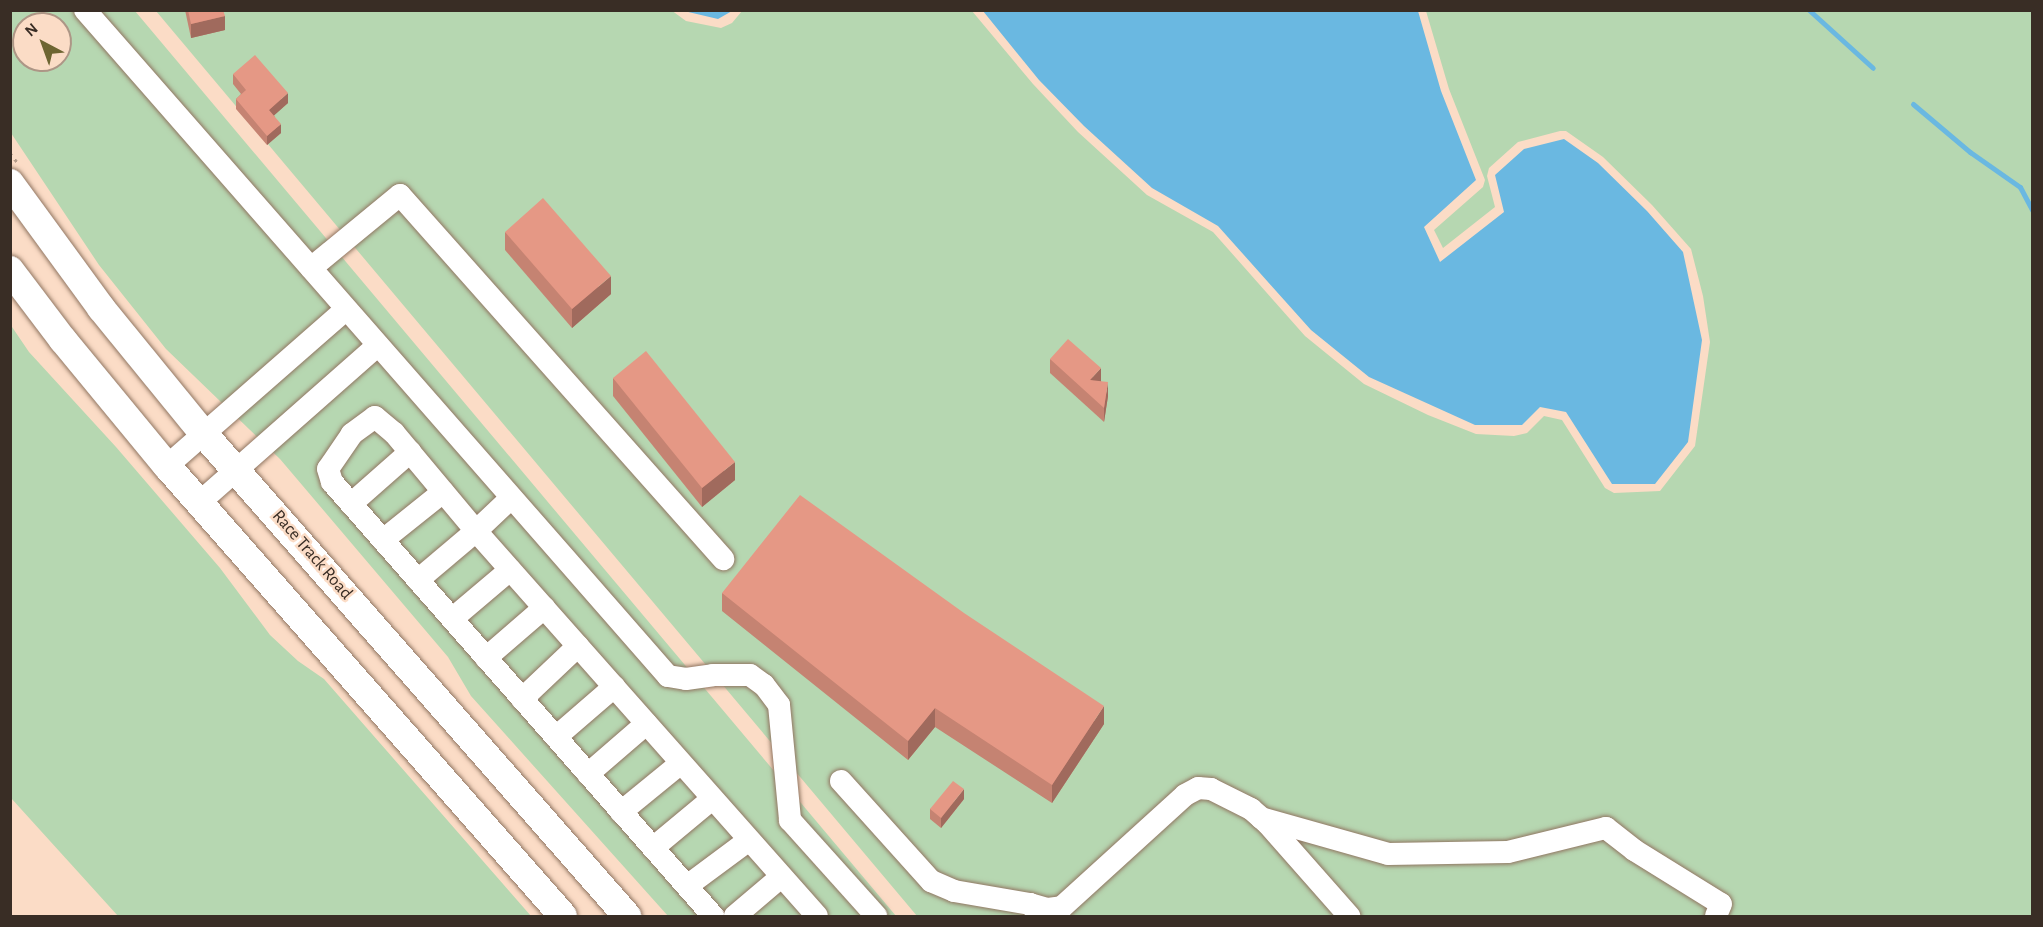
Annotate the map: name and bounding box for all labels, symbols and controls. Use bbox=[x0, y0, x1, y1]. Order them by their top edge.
north arrow bbox=[12, 12, 72, 72]
text: N bbox=[22, 20, 41, 40]
street label: Race Track Road bbox=[267, 506, 357, 604]

